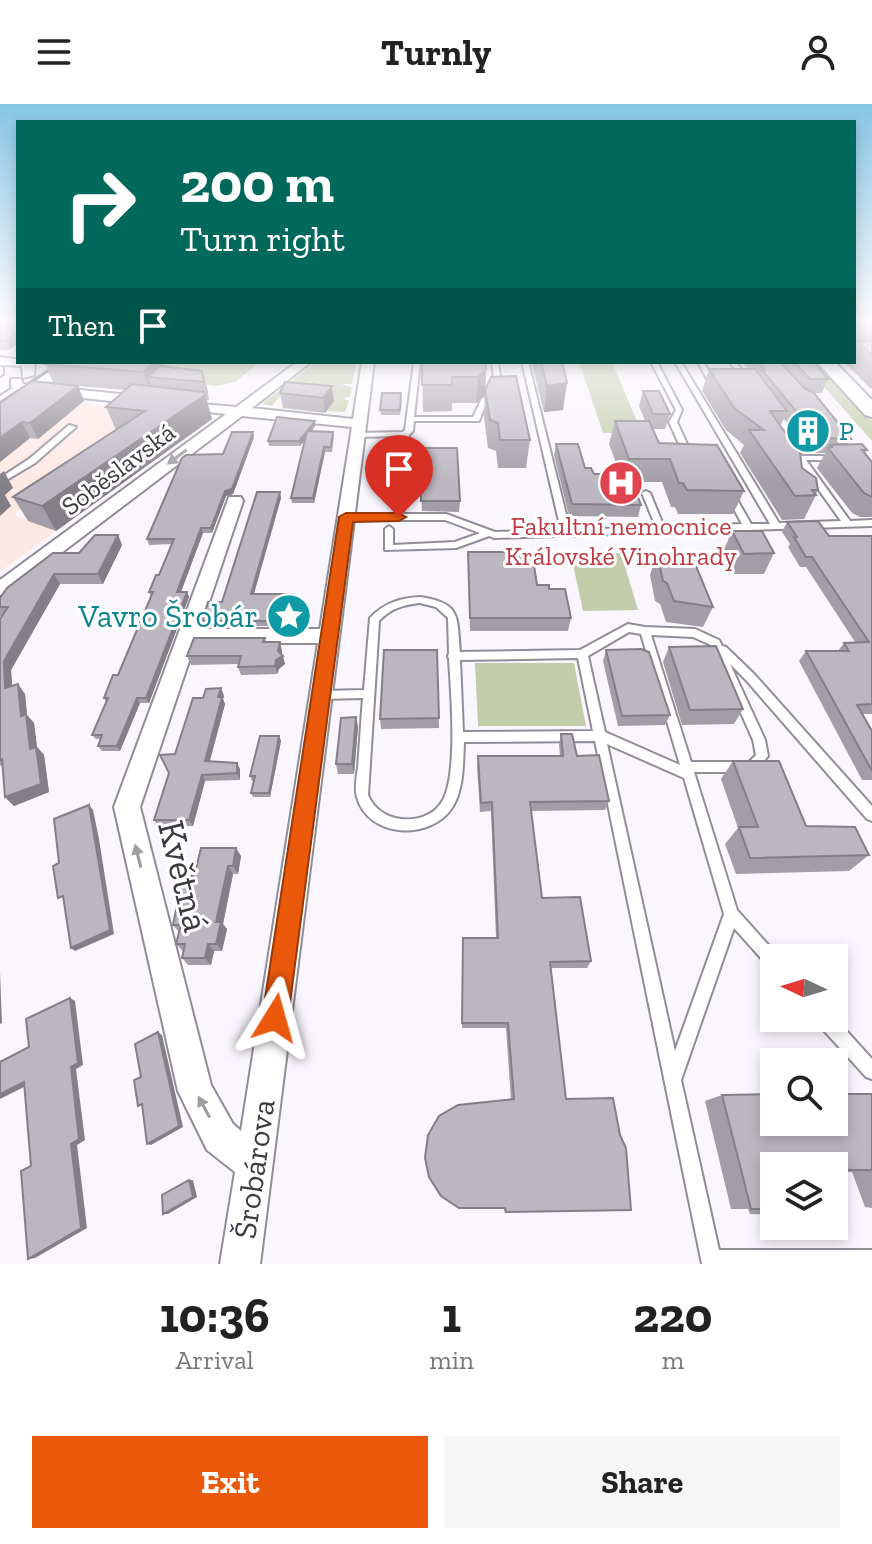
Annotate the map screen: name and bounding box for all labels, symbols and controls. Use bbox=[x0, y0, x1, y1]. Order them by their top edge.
icon: menu bbox=[32, 30, 76, 74]
icon: person bbox=[796, 30, 840, 74]
text: Turnly bbox=[381, 31, 491, 74]
text: 200 m bbox=[180, 149, 334, 216]
icon: right bbox=[48, 152, 152, 256]
text: Turn right bbox=[180, 217, 345, 260]
icon: arrive bbox=[131, 304, 175, 348]
text: Then bbox=[48, 308, 115, 344]
building icon: P bbox=[784, 407, 832, 455]
place label: P bbox=[839, 415, 854, 447]
street label: Soběslavská bbox=[55, 416, 181, 522]
pin bbox=[365, 435, 433, 517]
icon: arrive bbox=[377, 447, 421, 491]
one-way arrow bbox=[166, 449, 187, 465]
hospital icon: Fakultní nemocnice Královské Vinohrady bbox=[597, 459, 645, 507]
place label: Fakultní nemocnice Královské Vinohrady bbox=[505, 510, 738, 572]
place icon: Vavro Šrobár bbox=[265, 592, 313, 640]
place label: Vavro Šrobár bbox=[77, 597, 258, 635]
street label: Květná bbox=[148, 815, 220, 937]
one-way arrow bbox=[132, 844, 144, 869]
north arrow bbox=[760, 944, 848, 1032]
map controls bbox=[760, 944, 848, 1240]
position arrow bbox=[233, 976, 317, 1060]
button: search bbox=[760, 1048, 848, 1136]
one-way arrow bbox=[197, 1096, 211, 1119]
street label: Šrobárova bbox=[225, 1097, 283, 1241]
button: layers bbox=[760, 1152, 848, 1240]
text: 10:36 bbox=[159, 1287, 270, 1344]
text: 1 bbox=[442, 1287, 461, 1344]
text: 220 bbox=[633, 1287, 713, 1344]
text: Arrival bbox=[175, 1344, 254, 1376]
text: min bbox=[429, 1344, 474, 1376]
text: m bbox=[662, 1344, 684, 1376]
button: Exit bbox=[32, 1436, 428, 1528]
button: Share bbox=[444, 1436, 840, 1528]

